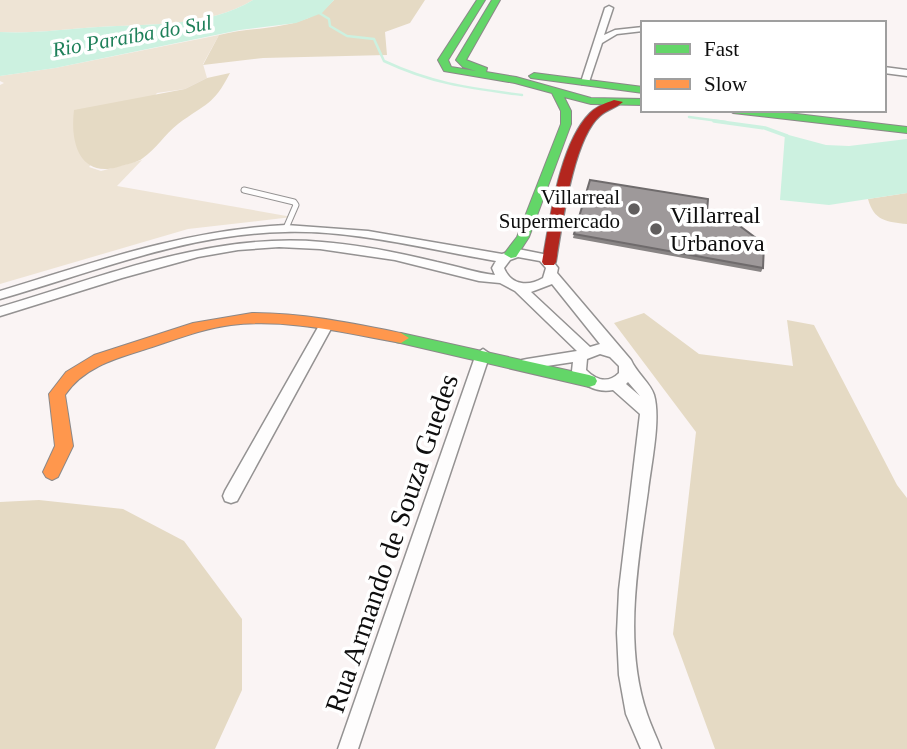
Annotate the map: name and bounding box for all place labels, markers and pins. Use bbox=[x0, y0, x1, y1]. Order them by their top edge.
place label: Villarreal Supermercado bbox=[499, 185, 620, 233]
marker: Villarreal Supermercado bbox=[626, 201, 642, 217]
place label: Villarreal Urbanova bbox=[670, 202, 765, 256]
marker: Villarreal Urbanova bbox=[648, 221, 664, 237]

